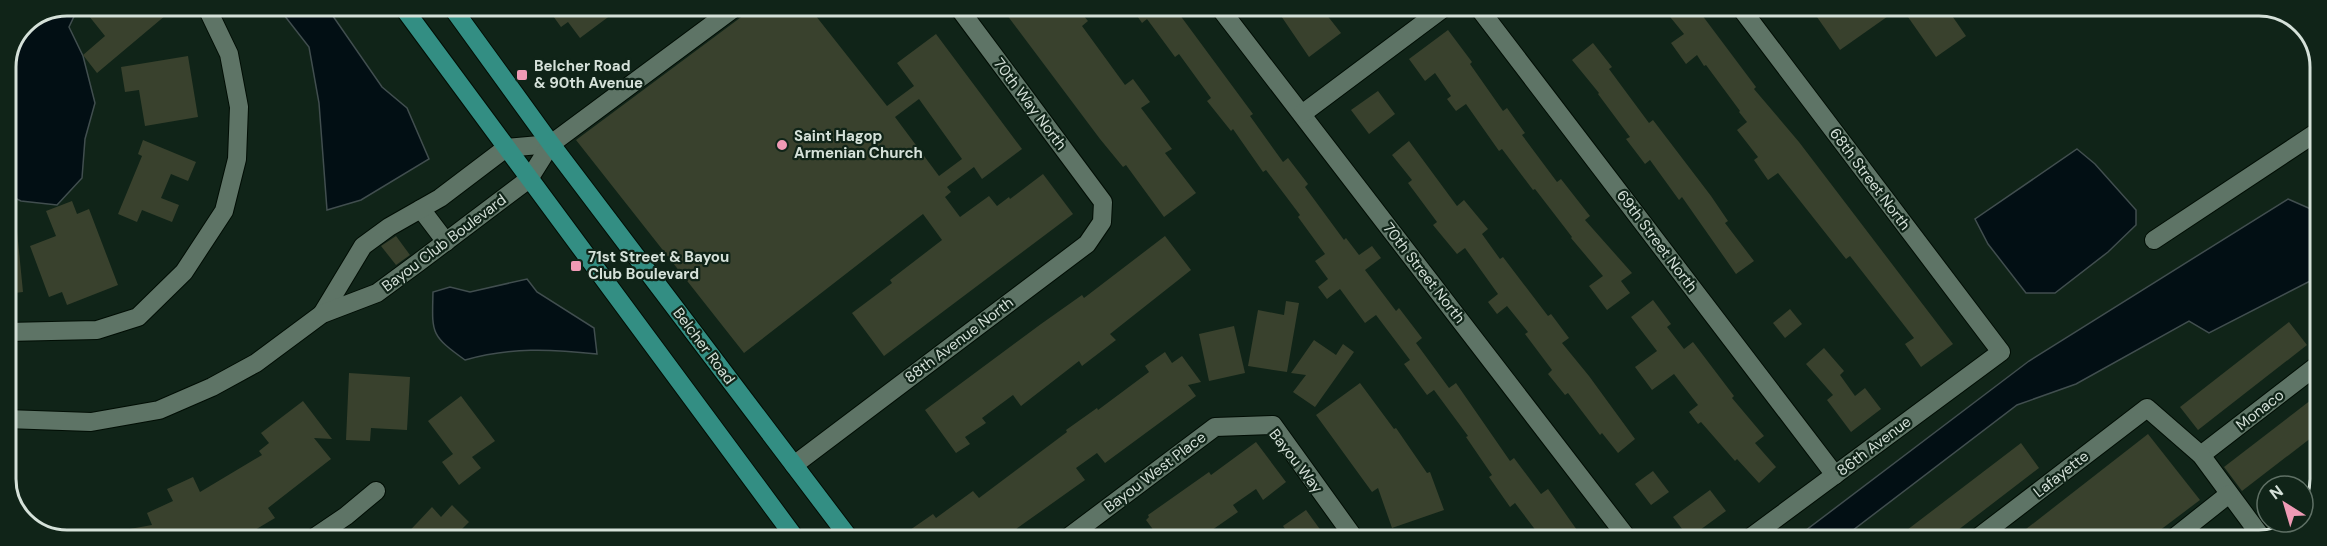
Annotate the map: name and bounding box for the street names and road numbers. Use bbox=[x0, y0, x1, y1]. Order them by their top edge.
street label: 70th Way North bbox=[989, 54, 1071, 154]
street label: 68th Street North bbox=[1825, 124, 1915, 234]
street label: 69th Street North bbox=[1612, 186, 1702, 296]
street label: Bayou Club Boulevard bbox=[378, 190, 510, 296]
street label: 70th Street North bbox=[1378, 219, 1470, 327]
street label: 88th Avenue North bbox=[901, 293, 1017, 387]
street label: Belcher Road bbox=[669, 304, 739, 388]
street label: Monaco bbox=[2232, 385, 2288, 435]
street label: 86th Avenue bbox=[1833, 412, 1915, 480]
street label: Bayou Way bbox=[1265, 425, 1328, 498]
street label: Bayou West Place bbox=[1100, 427, 1210, 517]
street label: Lafayette bbox=[2029, 446, 2093, 502]

